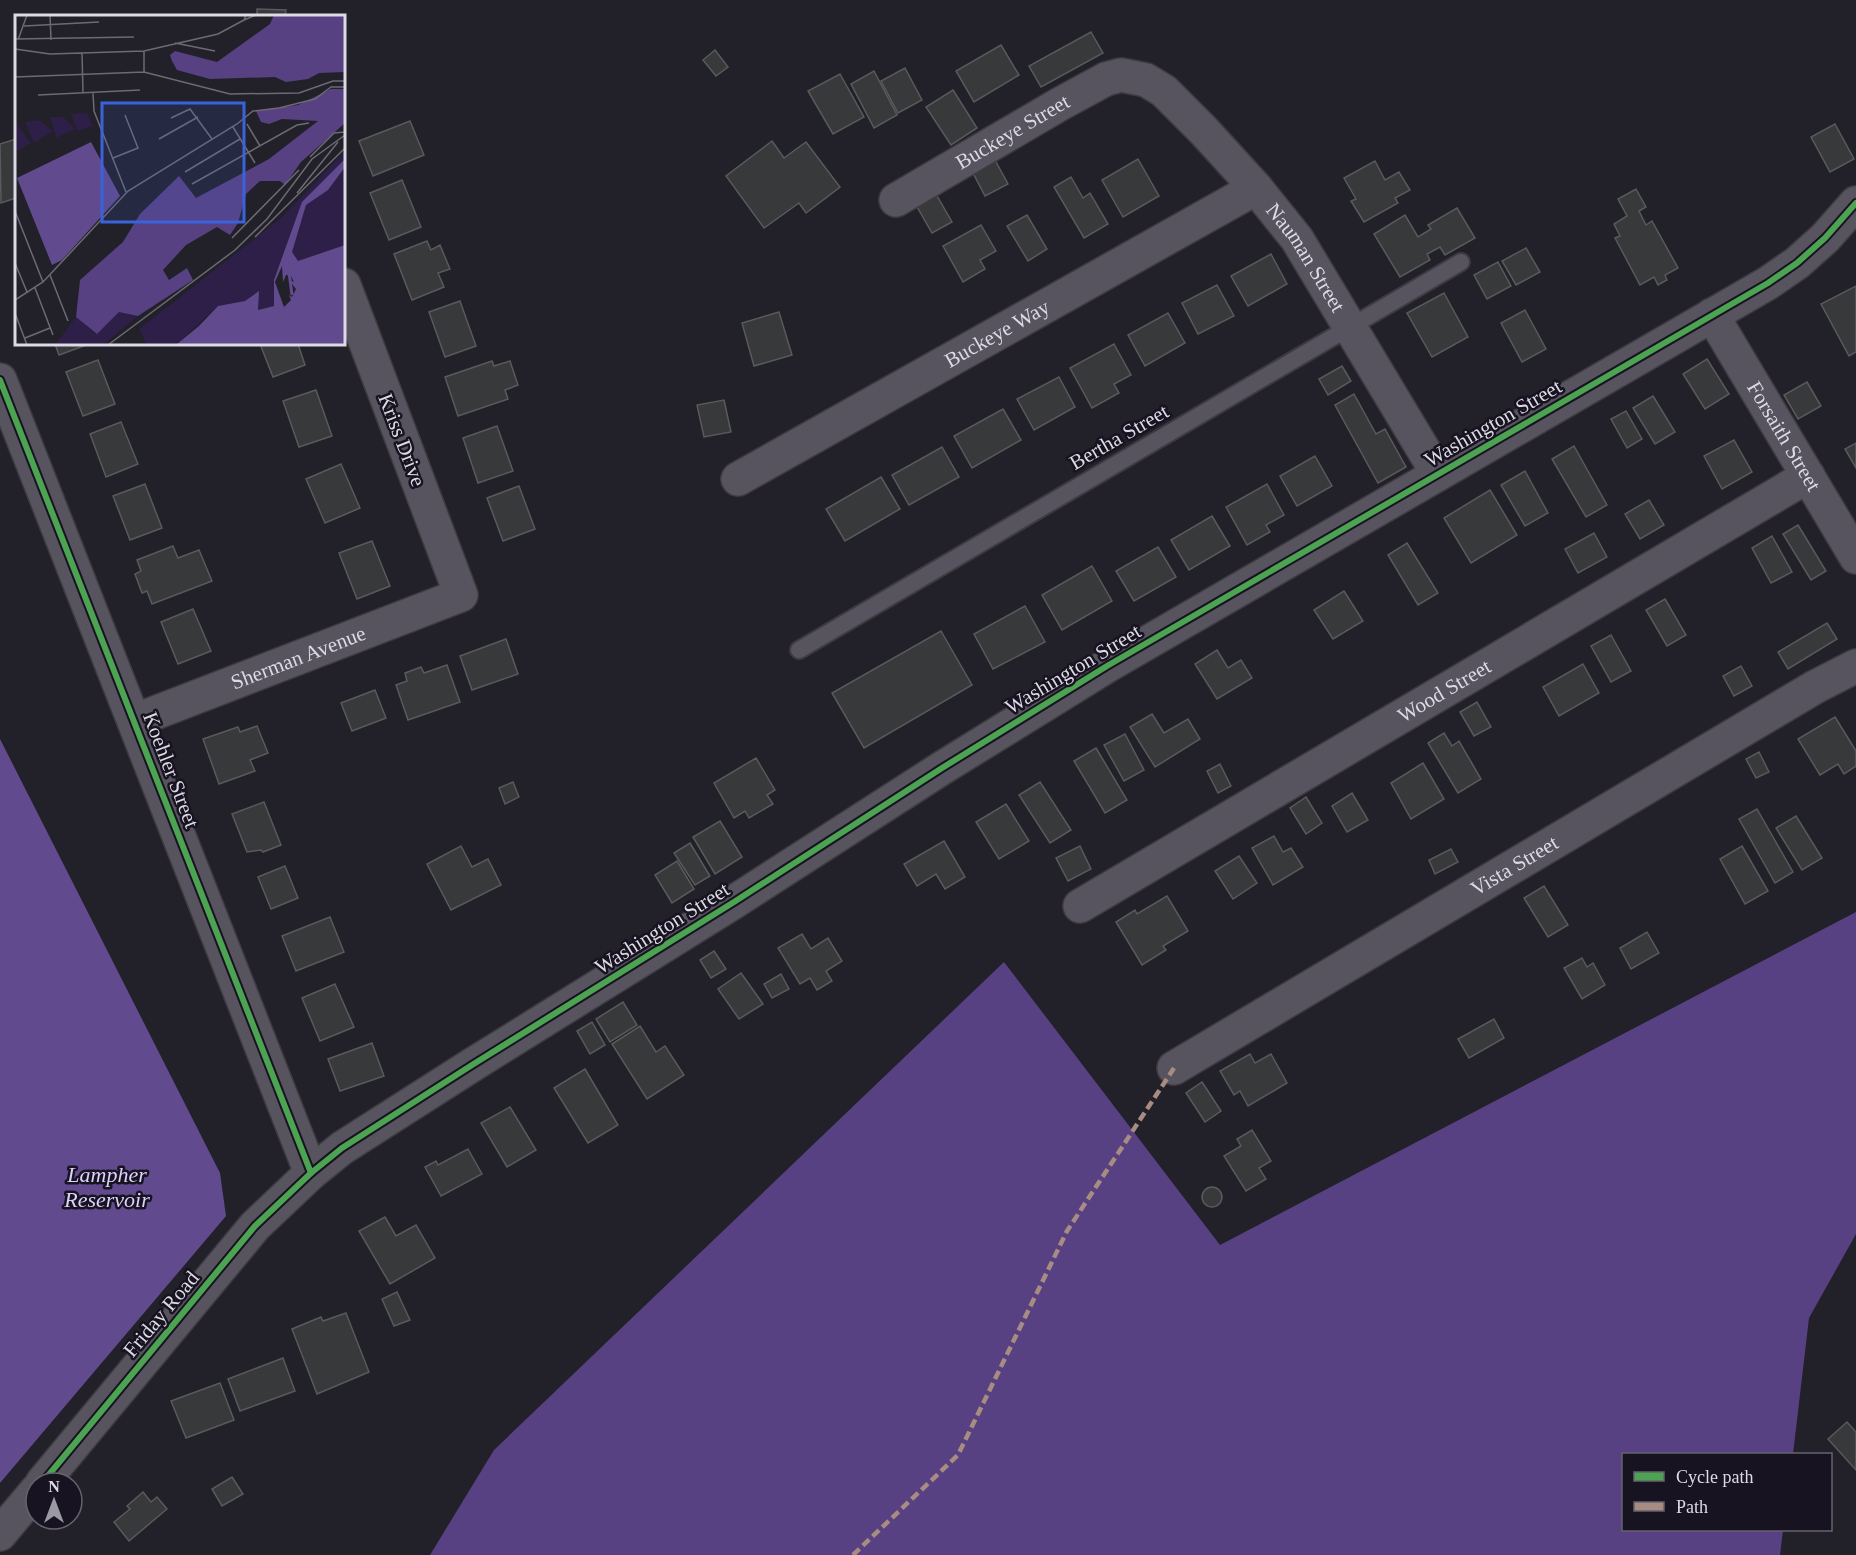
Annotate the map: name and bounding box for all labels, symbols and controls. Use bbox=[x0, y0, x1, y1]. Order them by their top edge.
inset map bbox=[15, 15, 345, 345]
street label: Buckeye Street bbox=[951, 89, 1074, 174]
street label: Nauman Street bbox=[1261, 198, 1350, 317]
street label: Buckeye Way bbox=[940, 294, 1054, 372]
street label: Washington Street bbox=[1420, 374, 1566, 472]
street label: Forsaith Street bbox=[1742, 377, 1826, 495]
street label: Kriss Drive bbox=[373, 390, 431, 490]
street label: Bertha Street bbox=[1065, 399, 1173, 475]
street label: Washington Street bbox=[1001, 619, 1145, 719]
street label: Sherman Avenue bbox=[227, 621, 369, 695]
street label: Wood Street bbox=[1393, 654, 1495, 728]
street label: Koehler Street bbox=[138, 709, 204, 831]
street label: Vista Street bbox=[1466, 830, 1563, 901]
street label: Washington Street bbox=[590, 877, 734, 979]
water label: Lampher Reservoir bbox=[63, 1162, 150, 1212]
street label: Friday Road bbox=[118, 1266, 204, 1362]
legend bbox=[1622, 1453, 1832, 1531]
text: Cycle path bbox=[1676, 1467, 1753, 1487]
north arrow bbox=[24, 1471, 84, 1531]
text: N bbox=[48, 1478, 60, 1495]
text: Path bbox=[1676, 1497, 1708, 1517]

